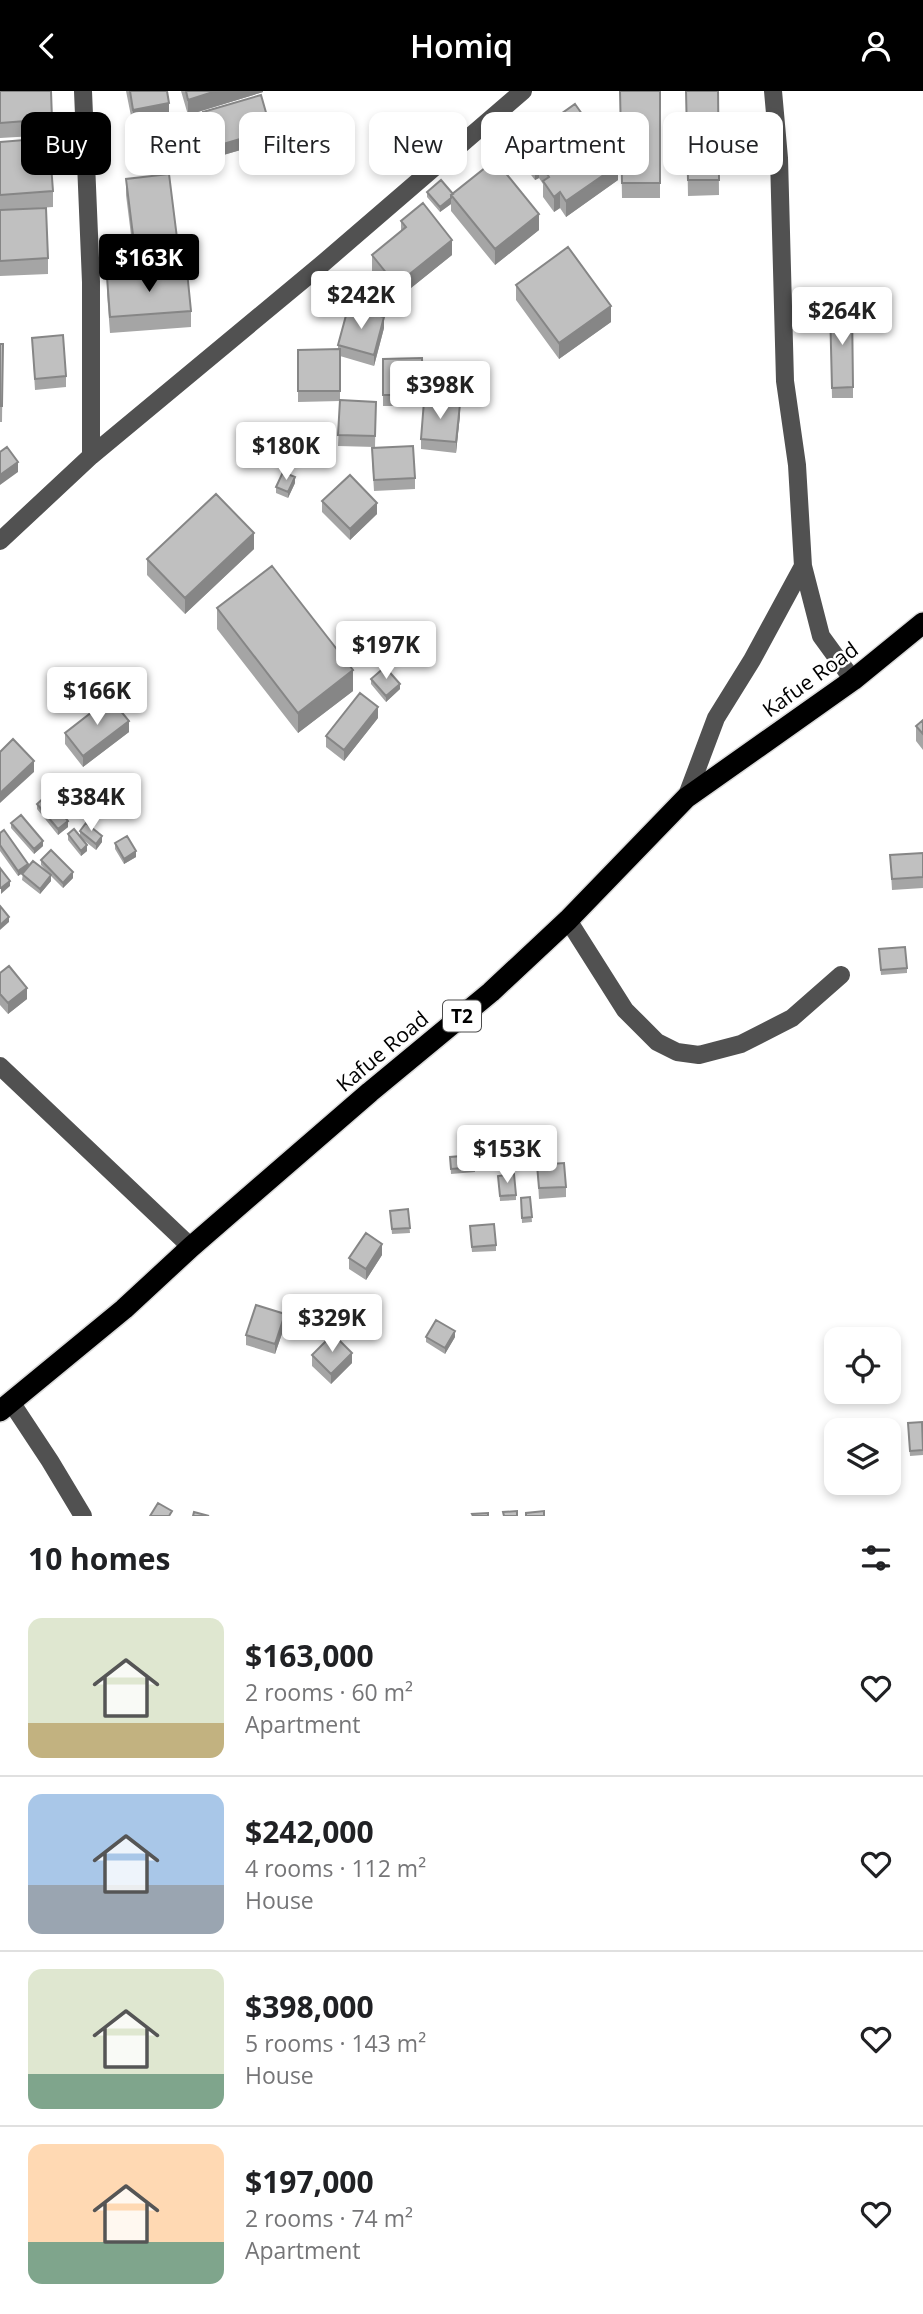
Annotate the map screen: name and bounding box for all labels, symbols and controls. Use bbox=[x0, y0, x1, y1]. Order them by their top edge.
text: Homiq bbox=[410, 24, 513, 67]
icon: back bbox=[28, 27, 66, 65]
icon: person bbox=[857, 27, 895, 65]
chip: Buy bbox=[21, 112, 111, 175]
chip: Rent bbox=[125, 112, 225, 175]
chip: Filters bbox=[239, 112, 355, 175]
chip: New bbox=[369, 112, 467, 175]
chip: Apartment bbox=[481, 112, 649, 175]
chip: House bbox=[663, 112, 783, 175]
pin: $163K bbox=[100, 235, 198, 294]
text: $163K bbox=[115, 241, 183, 273]
pin: $242K bbox=[312, 271, 410, 331]
text: $242K bbox=[327, 278, 395, 310]
pin: $264K bbox=[793, 287, 891, 347]
text: $264K bbox=[808, 294, 876, 326]
pin: $398K bbox=[391, 361, 489, 421]
text: $398K bbox=[406, 368, 474, 400]
pin: $180K bbox=[237, 423, 335, 482]
text: $180K bbox=[252, 429, 320, 461]
pin: $197K bbox=[337, 621, 435, 681]
text: $197K bbox=[352, 628, 420, 660]
street label: Kafue Road bbox=[757, 635, 863, 723]
pin: $166K bbox=[48, 667, 146, 727]
text: $166K bbox=[63, 674, 131, 706]
pin: $384K bbox=[42, 773, 140, 833]
text: $384K bbox=[57, 780, 125, 812]
road number: T2 bbox=[443, 1000, 481, 1031]
street label: Kafue Road bbox=[330, 1004, 434, 1098]
pin: $153K bbox=[458, 1125, 556, 1185]
text: $153K bbox=[473, 1132, 541, 1164]
pin: $329K bbox=[283, 1295, 381, 1354]
text: $329K bbox=[298, 1301, 366, 1333]
map controls bbox=[824, 1327, 901, 1495]
button: locate bbox=[824, 1327, 901, 1404]
button: layers bbox=[824, 1418, 901, 1495]
text: 10 homes bbox=[28, 1538, 171, 1579]
icon: filters bbox=[857, 1539, 895, 1577]
text: $163,000 bbox=[245, 1635, 374, 1676]
icon: home bbox=[84, 1646, 168, 1730]
icon: heart bbox=[857, 1669, 895, 1707]
text: 2 rooms · 60 m² bbox=[245, 1676, 413, 1708]
text: Apartment bbox=[245, 1708, 361, 1740]
text: $242,000 bbox=[245, 1811, 374, 1852]
icon: home bbox=[84, 1822, 168, 1906]
icon: heart bbox=[857, 1845, 895, 1883]
text: 4 rooms · 112 m² bbox=[245, 1852, 426, 1884]
text: House bbox=[245, 1884, 314, 1916]
text: $398,000 bbox=[245, 1986, 374, 2027]
icon: home bbox=[84, 1997, 168, 2081]
icon: heart bbox=[857, 2020, 895, 2058]
text: 5 rooms · 143 m² bbox=[245, 2027, 426, 2059]
text: House bbox=[245, 2059, 314, 2091]
text: $197,000 bbox=[245, 2161, 374, 2202]
icon: home bbox=[84, 2172, 168, 2256]
icon: heart bbox=[857, 2195, 895, 2233]
text: 2 rooms · 74 m² bbox=[245, 2202, 413, 2234]
text: Apartment bbox=[245, 2234, 361, 2266]

